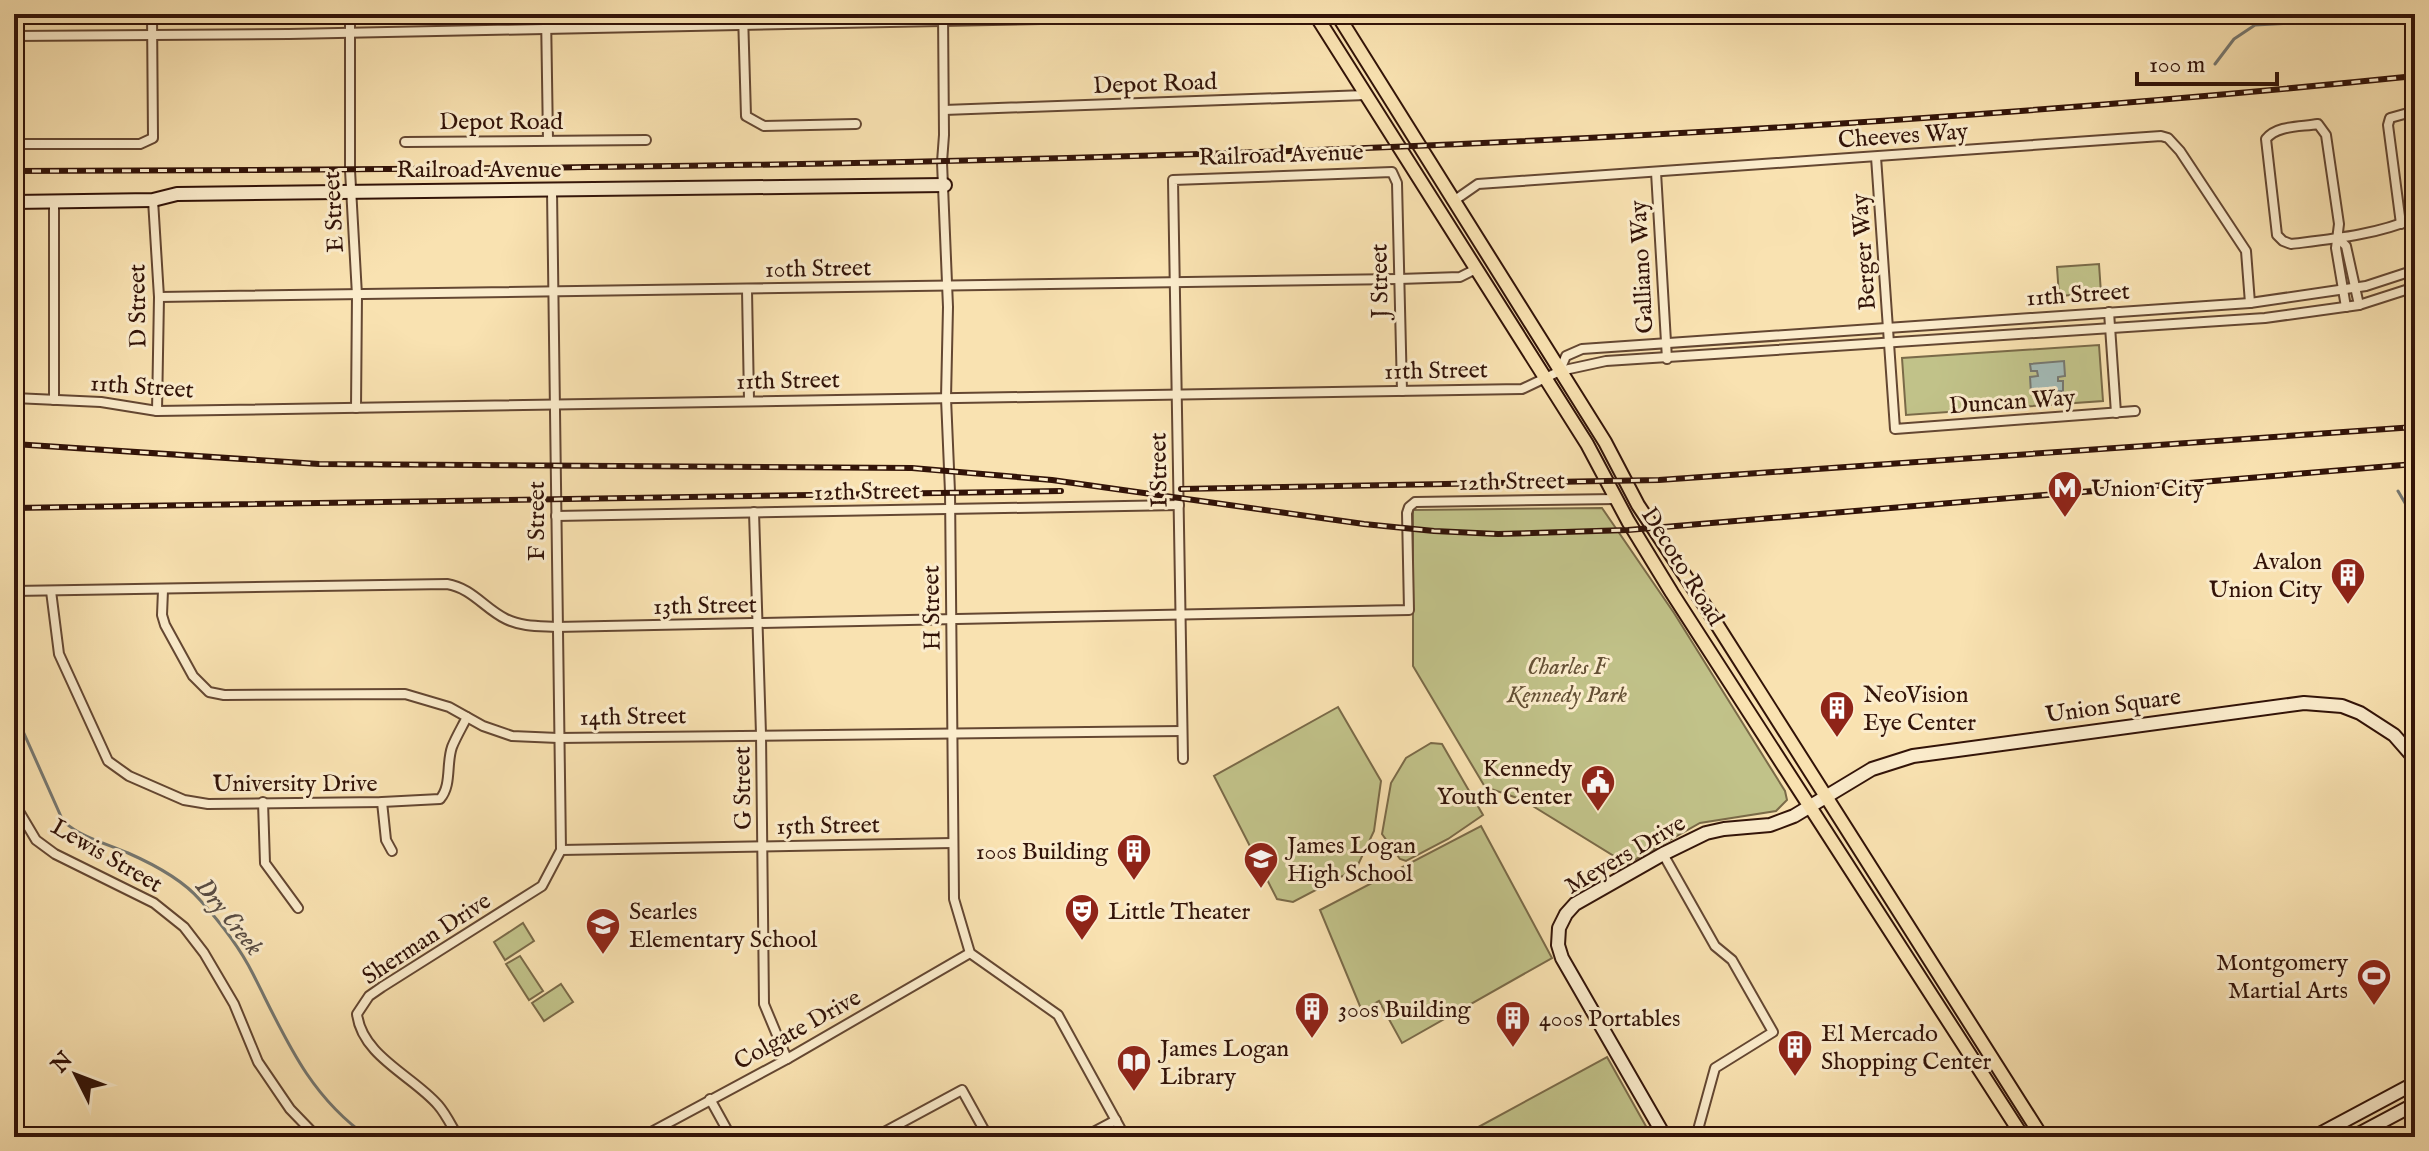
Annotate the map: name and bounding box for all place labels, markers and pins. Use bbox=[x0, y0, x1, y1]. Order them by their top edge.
metro station icon: Union City bbox=[2046, 469, 2084, 519]
place label: Union City bbox=[2091, 474, 2204, 505]
place label: Avalon Union City bbox=[2209, 547, 2322, 606]
building icon: Avalon Union City bbox=[2329, 556, 2367, 606]
place label: NeoVision Eye Center bbox=[1863, 680, 1976, 739]
building icon: NeoVision Eye Center bbox=[1818, 689, 1856, 739]
place label: Kennedy Youth Center bbox=[1437, 754, 1572, 813]
public building icon: Kennedy Youth Center bbox=[1579, 763, 1617, 813]
place label: James Logan High School bbox=[1284, 831, 1416, 890]
building icon: 100s Building bbox=[1115, 832, 1153, 882]
place label: 100s Building bbox=[976, 837, 1109, 868]
school or university icon: James Logan High School bbox=[1242, 840, 1280, 890]
theatre icon: Little Theater bbox=[1063, 892, 1101, 942]
place label: Searles Elementary School bbox=[629, 897, 818, 956]
place label: Little Theater bbox=[1108, 897, 1251, 928]
school or university icon: Searles Elementary School bbox=[584, 906, 622, 956]
place label: Montgomery Martial Arts bbox=[2216, 948, 2348, 1007]
sports icon: Montgomery Martial Arts bbox=[2355, 957, 2393, 1007]
building icon: 300s Building bbox=[1293, 990, 1331, 1040]
place label: 300s Building bbox=[1338, 995, 1471, 1026]
building icon: 400s Portables bbox=[1494, 999, 1532, 1049]
place label: 400s Portables bbox=[1539, 1004, 1680, 1035]
place label: El Mercado Shopping Center bbox=[1821, 1019, 1991, 1078]
building icon: El Mercado Shopping Center bbox=[1776, 1028, 1814, 1078]
place label: James Logan Library bbox=[1157, 1034, 1289, 1093]
library icon: James Logan Library bbox=[1115, 1043, 1153, 1093]

